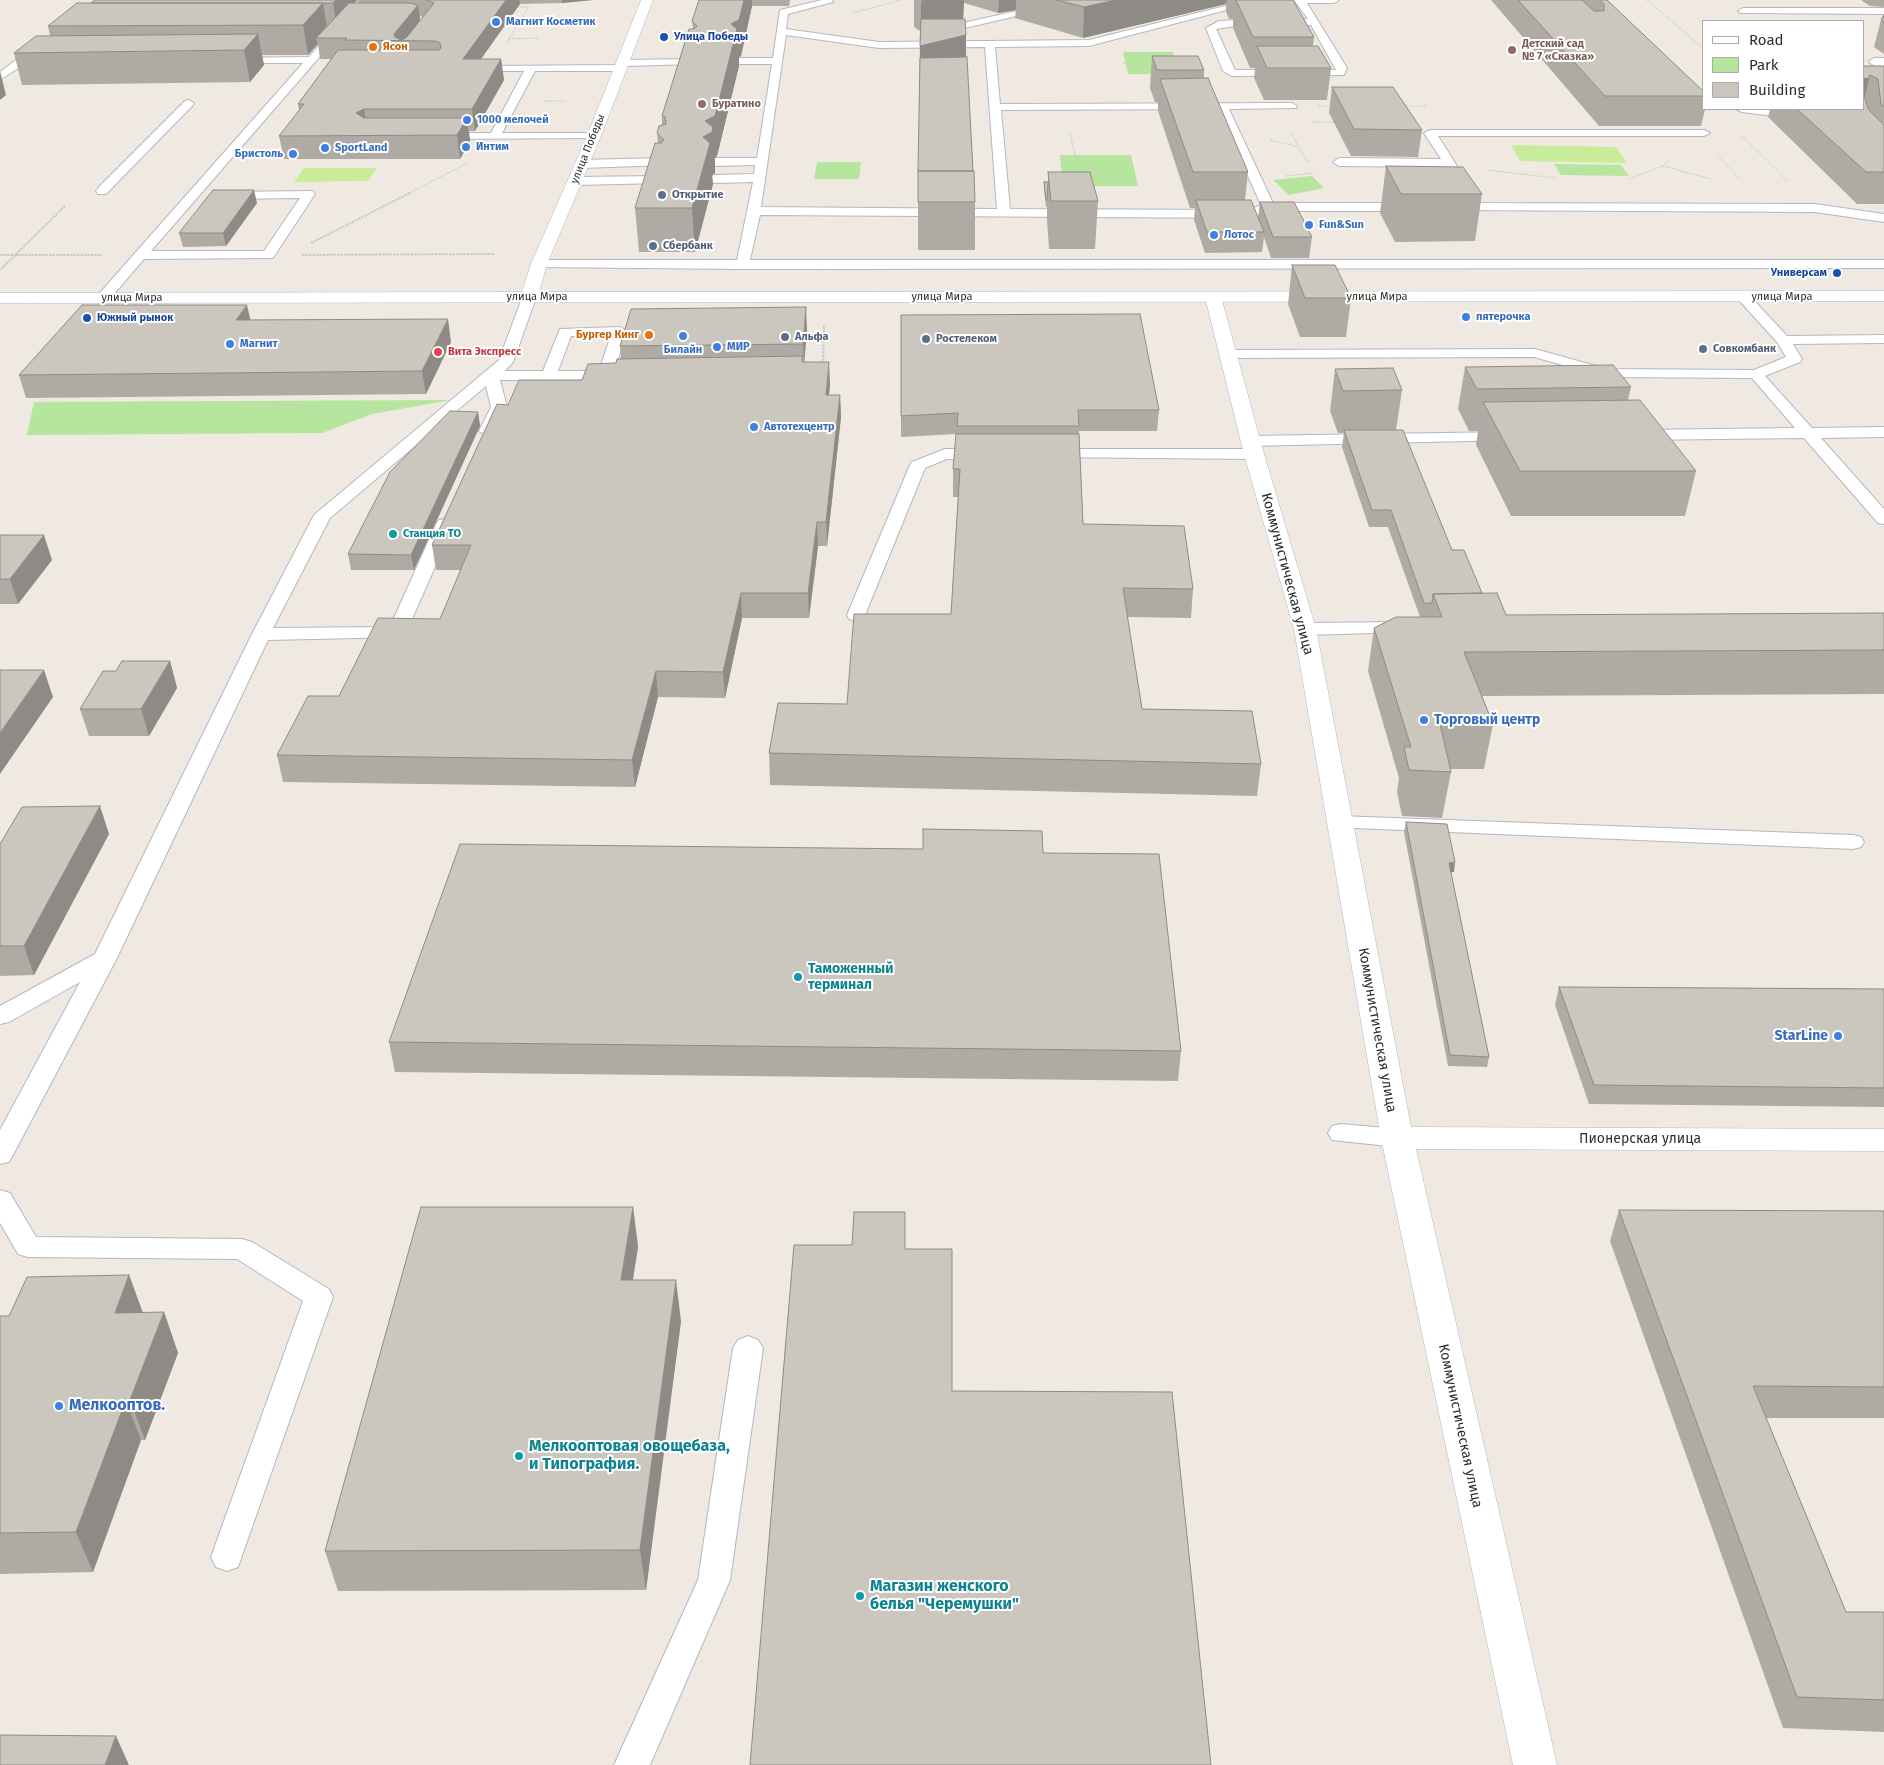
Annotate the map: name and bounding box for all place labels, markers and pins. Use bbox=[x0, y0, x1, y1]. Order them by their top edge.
place label: Магнит Косметик bbox=[506, 15, 595, 29]
marker: Магнит Косметик bbox=[490, 16, 502, 28]
place label: Улица Победы bbox=[674, 30, 748, 44]
marker: Улица Победы bbox=[658, 31, 670, 43]
place label: Детский сад № 7 «Сказка» bbox=[1522, 37, 1594, 63]
place label: Ясон bbox=[383, 40, 408, 54]
marker: Ясон bbox=[367, 41, 379, 53]
marker: Детский сад № 7 «Сказка» bbox=[1506, 44, 1518, 56]
place label: Буратино bbox=[712, 97, 761, 111]
marker: Буратино bbox=[696, 98, 708, 110]
place label: 1000 мелочей bbox=[477, 113, 549, 127]
marker: 1000 мелочей bbox=[461, 114, 473, 126]
place label: Интим bbox=[476, 140, 509, 154]
place label: SportLand bbox=[335, 141, 387, 155]
marker: Интим bbox=[460, 141, 472, 153]
marker: SportLand bbox=[319, 142, 331, 154]
place label: Бристоль bbox=[235, 147, 283, 161]
marker: Бристоль bbox=[287, 148, 299, 160]
place label: Открытие bbox=[672, 188, 724, 202]
marker: Открытие bbox=[656, 189, 668, 201]
place label: Fun&Sun bbox=[1319, 218, 1364, 232]
marker: Fun&Sun bbox=[1303, 219, 1315, 231]
place label: Лотос bbox=[1224, 228, 1254, 242]
marker: Лотос bbox=[1208, 229, 1220, 241]
place label: Сбербанк bbox=[663, 239, 713, 253]
marker: Сбербанк bbox=[647, 240, 659, 252]
place label: Универсам bbox=[1771, 266, 1827, 280]
marker: Универсам bbox=[1831, 267, 1843, 279]
place label: пятерочка bbox=[1476, 310, 1530, 324]
place label: Южный рынок bbox=[97, 311, 173, 325]
marker: пятерочка bbox=[1460, 311, 1472, 323]
marker: Южный рынок bbox=[81, 312, 93, 324]
place label: Бургер Кинг bbox=[576, 328, 639, 342]
marker: Бургер Кинг bbox=[643, 329, 655, 341]
marker: Билайн bbox=[677, 330, 689, 342]
place label: Альфа bbox=[795, 330, 829, 344]
marker: Альфа bbox=[779, 331, 791, 343]
place label: Ростелеком bbox=[936, 332, 997, 346]
marker: Ростелеком bbox=[920, 333, 932, 345]
place label: Магнит bbox=[240, 337, 278, 351]
marker: Магнит bbox=[224, 338, 236, 350]
place label: МИР bbox=[727, 340, 750, 354]
marker: МИР bbox=[711, 341, 723, 353]
place label: Совкомбанк bbox=[1713, 342, 1776, 356]
place label: Билайн bbox=[664, 343, 702, 357]
marker: Совкомбанк bbox=[1697, 343, 1709, 355]
place label: Вита Экспресс bbox=[448, 345, 521, 359]
marker: Вита Экспресс bbox=[432, 346, 444, 358]
place label: Автотехцентр bbox=[764, 420, 835, 434]
marker: Автотехцентр bbox=[748, 421, 760, 433]
place label: Станция ТО bbox=[403, 527, 461, 541]
marker: Станция ТО bbox=[387, 528, 399, 540]
place label: Торговый центр bbox=[1434, 712, 1540, 728]
marker: Торговый центр bbox=[1418, 714, 1430, 726]
place label: Таможенный терминал bbox=[808, 961, 893, 994]
marker: Таможенный терминал bbox=[792, 971, 804, 983]
place label: StarLine bbox=[1775, 1028, 1828, 1044]
marker: StarLine bbox=[1832, 1030, 1844, 1042]
place label: Мелкооптов. bbox=[69, 1396, 165, 1416]
marker: Мелкооптов. bbox=[53, 1400, 65, 1412]
place label: Мелкооптовая овощебаза, и Типография. bbox=[529, 1437, 730, 1475]
marker: Мелкооптовая овощебаза, и Типография. bbox=[513, 1450, 525, 1462]
place label: Магазин женского белья "Черемушки" bbox=[870, 1577, 1019, 1615]
marker: Магазин женского белья "Черемушки" bbox=[854, 1590, 866, 1602]

